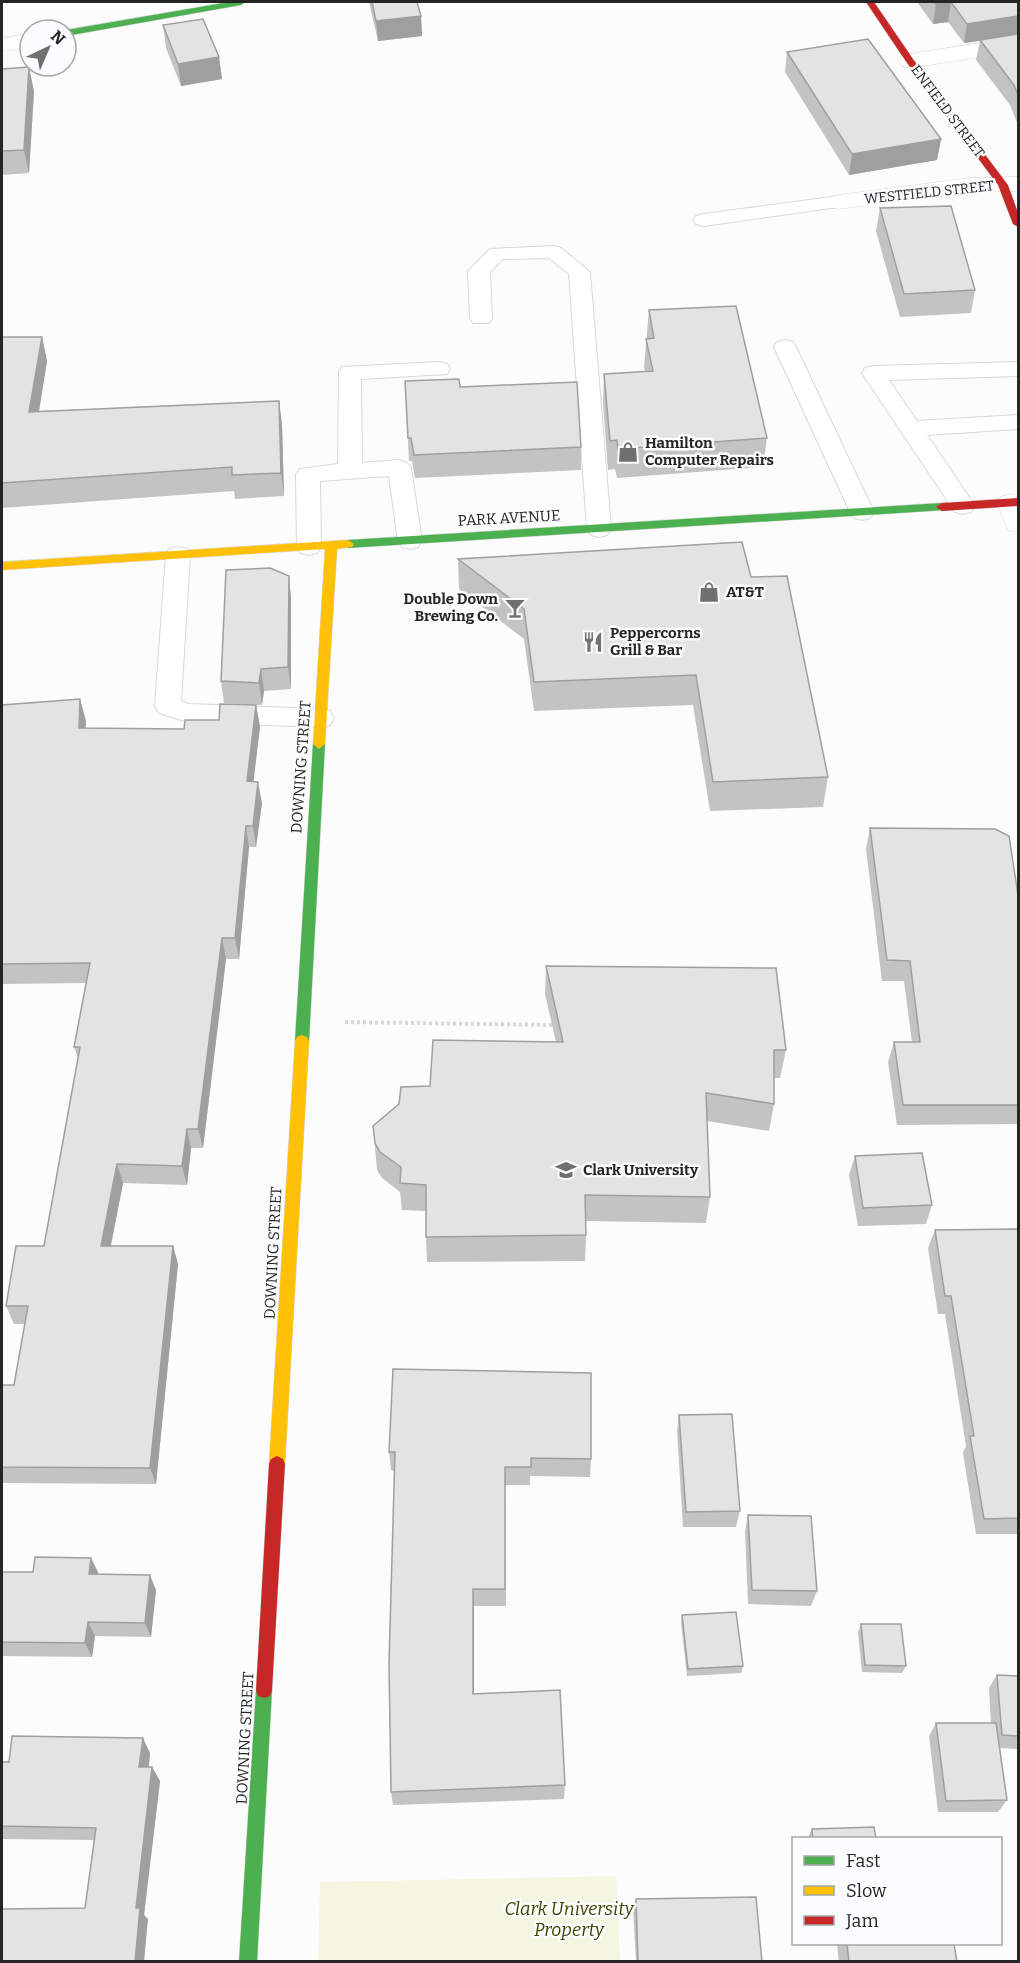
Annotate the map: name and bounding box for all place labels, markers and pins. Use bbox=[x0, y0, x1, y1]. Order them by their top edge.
place label: Hamilton Computer Repairs bbox=[645, 434, 774, 469]
shop icon: Hamilton Computer Repairs bbox=[616, 440, 640, 464]
shop icon: AT&T bbox=[697, 580, 721, 604]
place label: AT&T bbox=[726, 583, 764, 601]
place label: Double Down Brewing Co. bbox=[404, 590, 498, 625]
bar icon: Double Down Brewing Co. bbox=[503, 596, 527, 620]
place label: Peppercorns Grill & Bar bbox=[610, 624, 701, 659]
restaurant icon: Peppercorns Grill & Bar bbox=[581, 630, 605, 654]
school or university icon: Clark University bbox=[554, 1158, 578, 1182]
place label: Clark University bbox=[583, 1161, 699, 1179]

